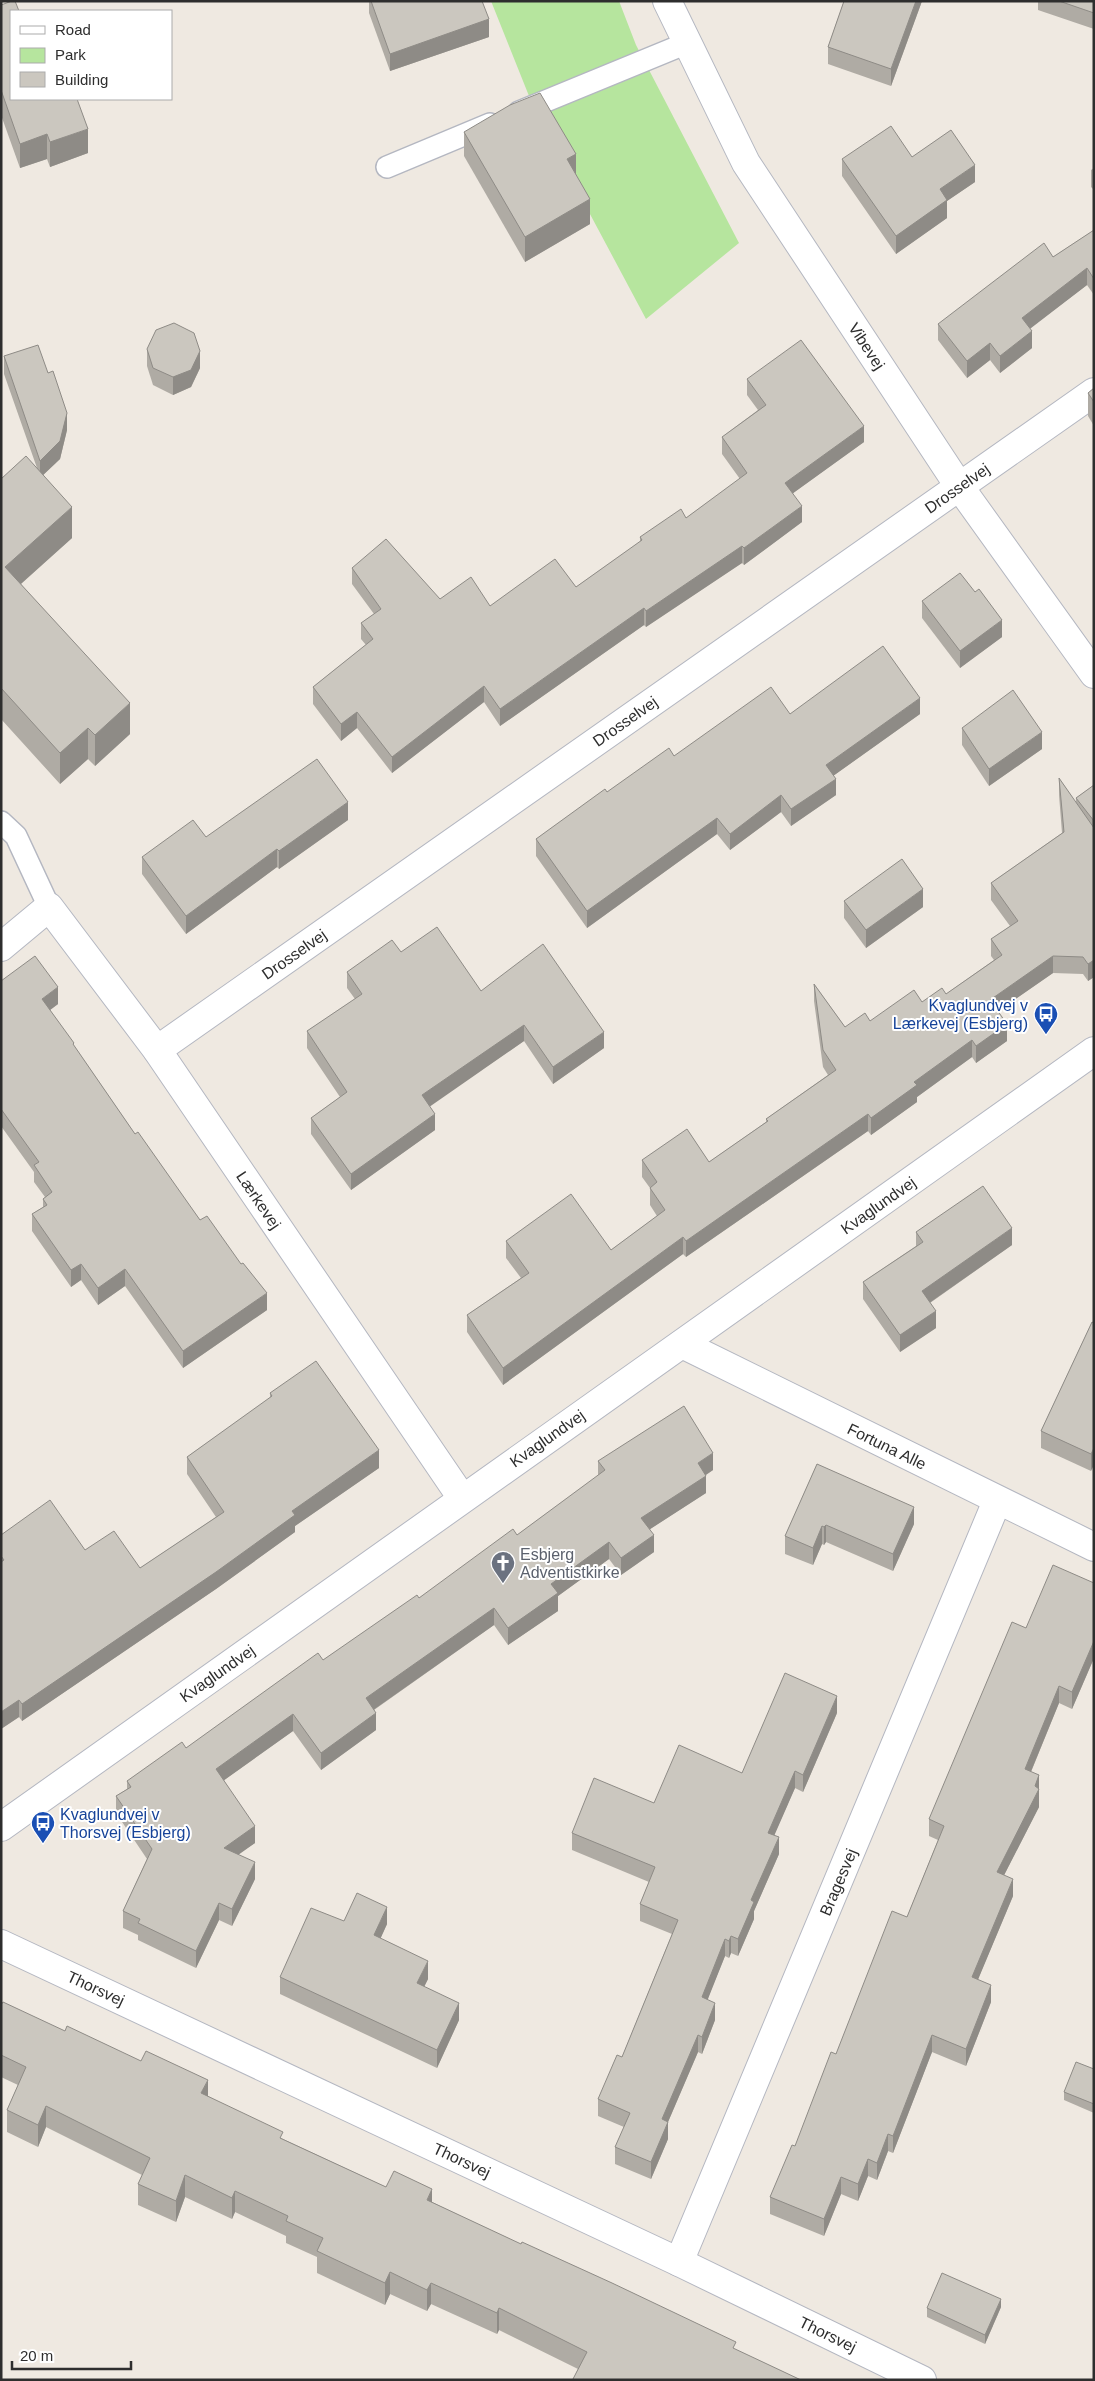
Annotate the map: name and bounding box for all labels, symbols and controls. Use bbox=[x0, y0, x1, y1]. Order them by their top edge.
legend bbox=[10, 10, 172, 100]
text: Road bbox=[55, 21, 91, 38]
text: Park bbox=[55, 46, 86, 63]
text: Building bbox=[55, 71, 108, 88]
street label: Vibevej bbox=[845, 320, 888, 373]
street label: Drosselvej bbox=[922, 460, 993, 517]
street label: Drosselvej bbox=[590, 693, 661, 750]
street label: Drosselvej bbox=[259, 926, 330, 983]
place label: Kvaglundvej v Lærkevej (Esbjerg) bbox=[893, 997, 1028, 1032]
bus stop icon: Kvaglundvej v Lærkevej (Esbjerg) bbox=[1033, 1001, 1059, 1035]
street label: Lærkevej bbox=[233, 1168, 284, 1232]
street label: Kvaglundvej bbox=[838, 1173, 919, 1237]
street label: Kvaglundvej bbox=[507, 1406, 588, 1470]
street label: Fortuna Alle bbox=[845, 1420, 929, 1473]
place label: Esbjerg Adventistkirke bbox=[520, 1546, 620, 1581]
church icon: Esbjerg Adventistkirke bbox=[490, 1550, 516, 1584]
street label: Kvaglundvej bbox=[177, 1641, 258, 1705]
place label: Kvaglundvej v Thorsvej (Esbjerg) bbox=[60, 1806, 191, 1841]
bus stop icon: Kvaglundvej v Thorsvej (Esbjerg) bbox=[30, 1810, 56, 1844]
street label: Bragesvej bbox=[817, 1846, 860, 1918]
street label: Thorsvej bbox=[64, 1968, 127, 2009]
street label: Thorsvej bbox=[430, 2140, 493, 2181]
street label: Thorsvej bbox=[796, 2313, 859, 2356]
scale bar bbox=[12, 2338, 131, 2370]
text: 20 m bbox=[20, 2347, 53, 2364]

